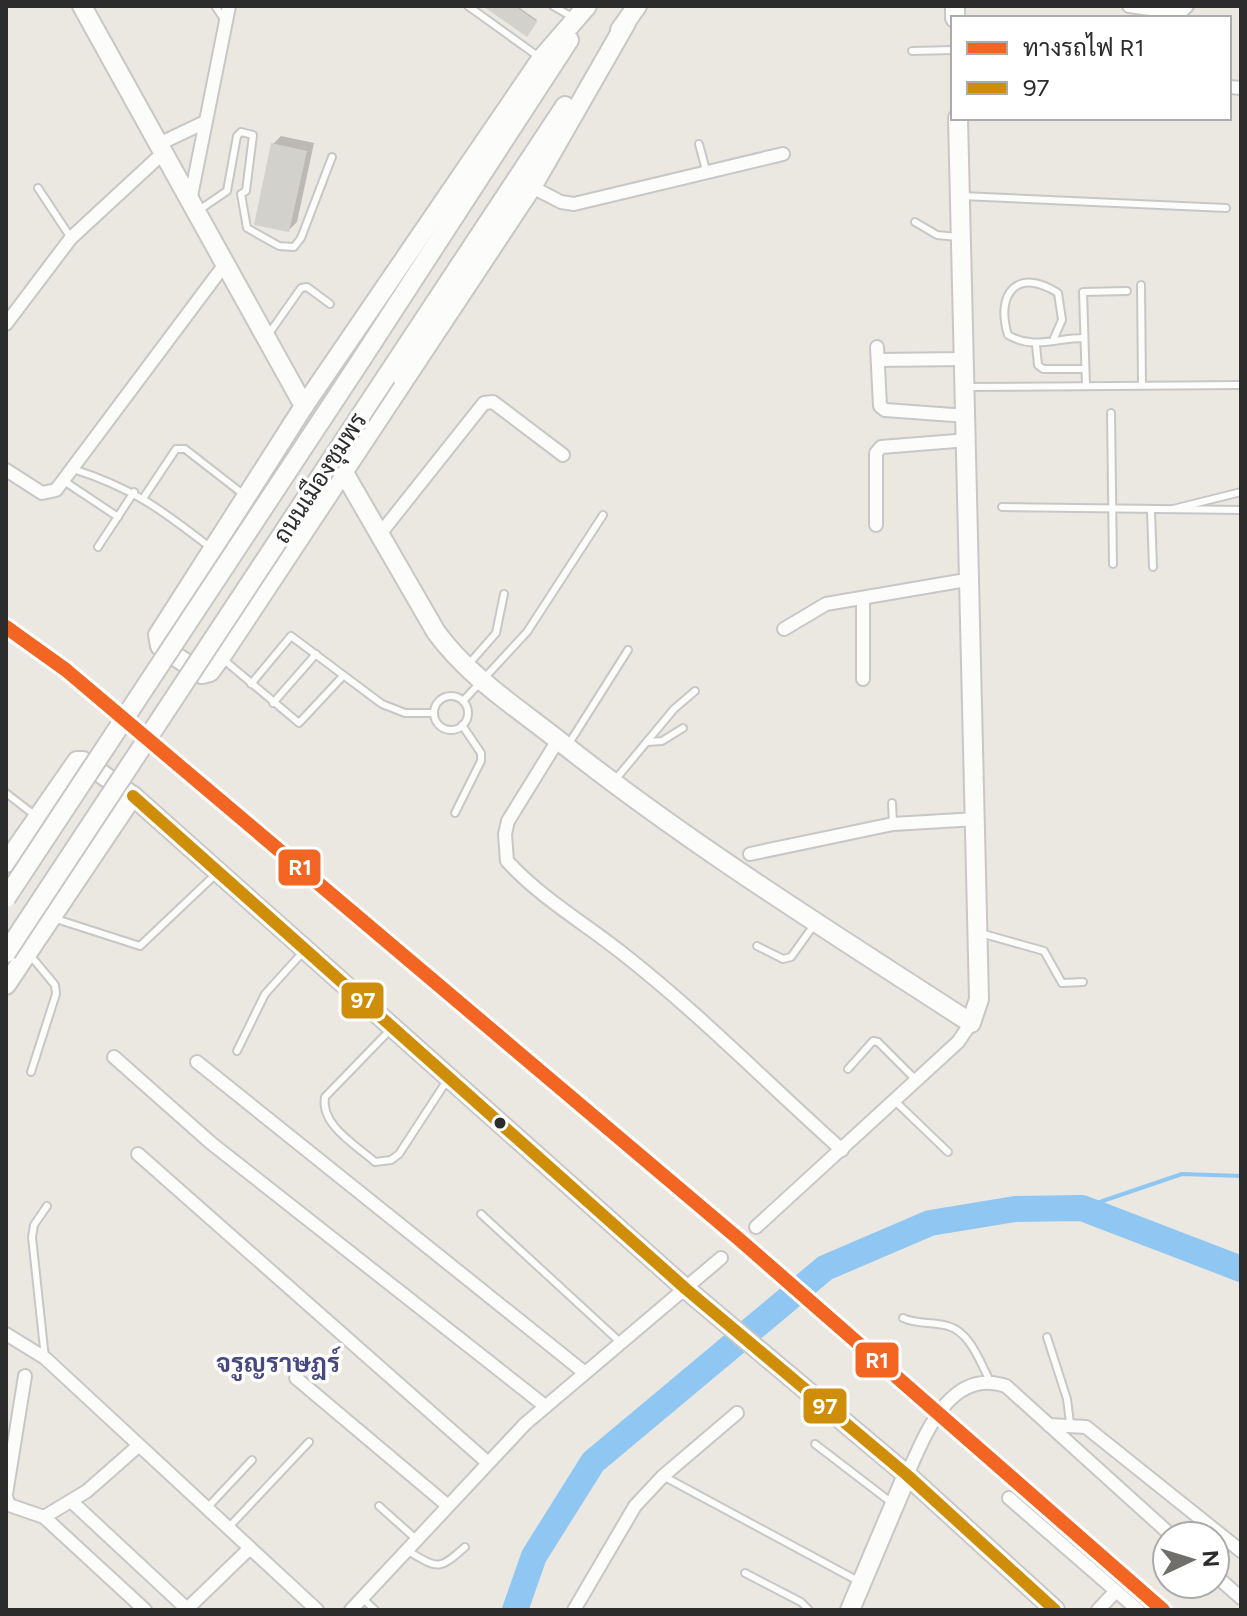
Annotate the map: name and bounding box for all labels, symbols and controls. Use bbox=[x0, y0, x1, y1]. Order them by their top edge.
legend bbox=[951, 16, 1231, 120]
text: ทางรถไฟ R1 bbox=[1023, 32, 1144, 62]
text: 97 bbox=[1023, 73, 1050, 102]
street label: ถนนเมืองชุมพร bbox=[267, 407, 374, 550]
line badge: R1 bbox=[277, 848, 322, 887]
text: R1 bbox=[288, 854, 312, 881]
line badge: 97 bbox=[340, 981, 385, 1020]
text: 97 bbox=[351, 987, 376, 1014]
unlabelled marker bbox=[492, 1115, 508, 1131]
line badge: R1 bbox=[854, 1341, 900, 1379]
district label: จรูญราษฎร์ bbox=[216, 1346, 341, 1381]
text: R1 bbox=[865, 1347, 889, 1374]
line badge: 97 bbox=[802, 1387, 848, 1425]
text: 97 bbox=[813, 1393, 838, 1420]
north arrow bbox=[1151, 1520, 1231, 1600]
text: N bbox=[1196, 1549, 1225, 1568]

